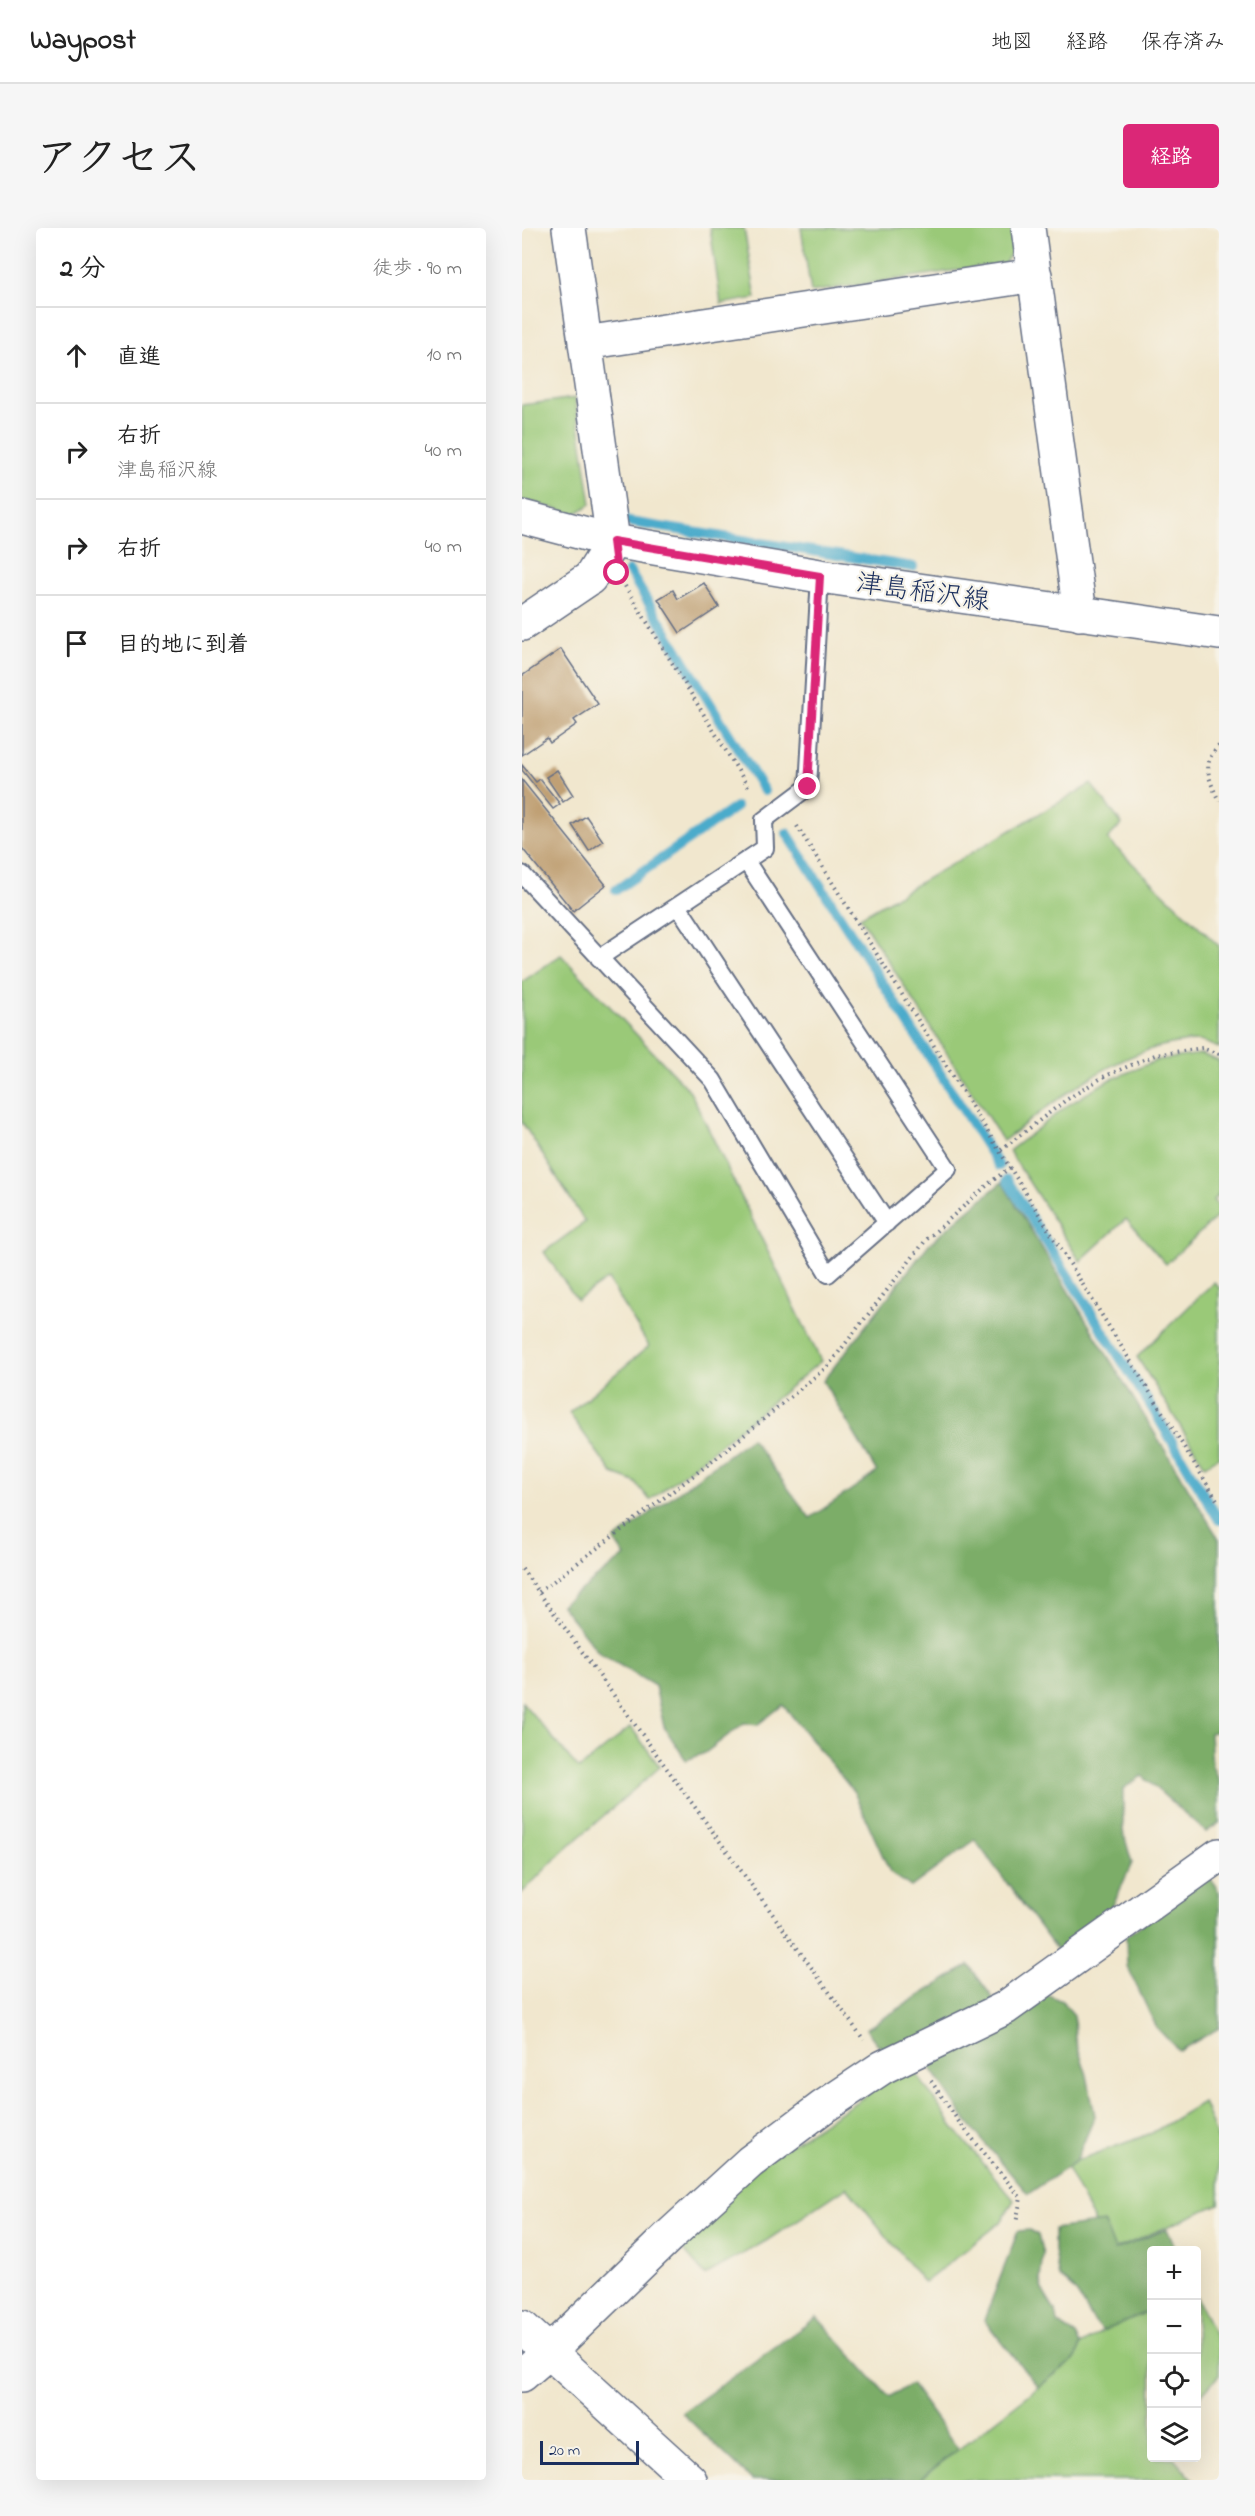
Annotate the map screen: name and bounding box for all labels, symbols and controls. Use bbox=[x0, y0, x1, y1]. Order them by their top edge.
text: Waypost bbox=[30, 21, 136, 62]
text: 地図 bbox=[991, 28, 1033, 58]
text: 経路 bbox=[1066, 28, 1108, 58]
text: 保存済み bbox=[1141, 28, 1225, 58]
button: 経路 bbox=[1123, 124, 1219, 188]
text: アクセス bbox=[36, 130, 201, 191]
text: 2 分 bbox=[60, 251, 105, 289]
text: 徒歩 · 90 m bbox=[373, 255, 462, 284]
icon: ahead bbox=[60, 339, 93, 372]
text: 10 m bbox=[426, 341, 462, 370]
text: 直進 bbox=[117, 342, 161, 374]
text: 右折 bbox=[117, 421, 161, 453]
icon: right bbox=[60, 435, 93, 468]
text: 40 m bbox=[425, 437, 462, 466]
text: 津島稲沢線 bbox=[117, 457, 217, 486]
icon: right bbox=[60, 531, 93, 564]
text: 40 m bbox=[425, 533, 462, 562]
text: 右折 bbox=[117, 534, 161, 566]
route start bbox=[603, 559, 629, 585]
street label: 津島稲沢線 bbox=[853, 565, 992, 622]
icon: arrive bbox=[60, 627, 93, 660]
text: 目的地に到着 bbox=[117, 630, 249, 662]
route end bbox=[794, 773, 820, 799]
map controls bbox=[1147, 2246, 1201, 2462]
button: + bbox=[1147, 2246, 1201, 2300]
button: − bbox=[1147, 2300, 1201, 2354]
button: locate bbox=[1147, 2354, 1201, 2408]
button: layers bbox=[1147, 2408, 1201, 2462]
scale bar bbox=[540, 2438, 639, 2466]
text: 20 m bbox=[549, 2439, 580, 2463]

